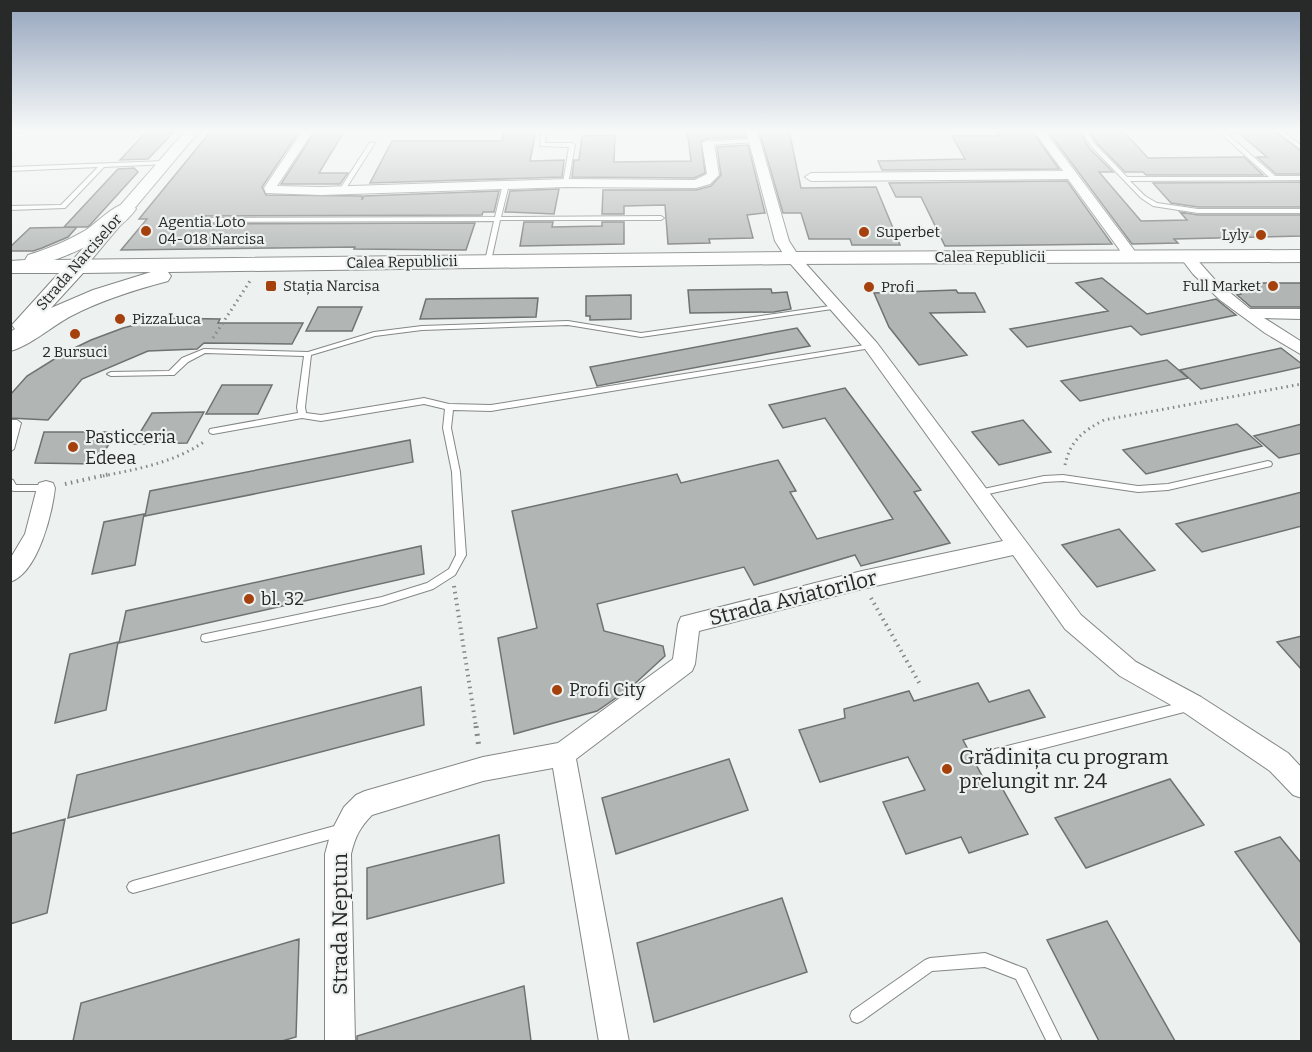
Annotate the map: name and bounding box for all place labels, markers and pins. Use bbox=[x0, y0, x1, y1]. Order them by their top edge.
place label: Agentia Loto 04-018 Narcisa bbox=[158, 213, 264, 248]
place label: Superbet bbox=[876, 223, 940, 241]
marker: Agentia Loto 04-018 Narcisa bbox=[139, 224, 153, 238]
marker: Superbet bbox=[857, 225, 871, 239]
place label: Lyly bbox=[1222, 226, 1249, 244]
marker: Lyly bbox=[1254, 228, 1268, 242]
place label: Stația Narcisa bbox=[283, 277, 380, 296]
place label: Full Market bbox=[1183, 277, 1262, 295]
place label: Profi bbox=[881, 278, 915, 296]
marker: Stația Narcisa bbox=[264, 279, 278, 293]
marker: Full Market bbox=[1266, 279, 1280, 293]
marker: Profi bbox=[862, 280, 876, 294]
place label: PizzaLuca bbox=[132, 310, 201, 328]
marker: PizzaLuca bbox=[113, 312, 127, 326]
marker: 2 Bursuci bbox=[68, 327, 82, 341]
place label: 2 Bursuci bbox=[43, 343, 108, 361]
place label: Pasticceria Edeea bbox=[85, 426, 176, 469]
marker: Pasticceria Edeea bbox=[66, 440, 80, 454]
place label: bl. 32 bbox=[261, 588, 304, 610]
marker: bl. 32 bbox=[242, 592, 256, 606]
place label: Profi City bbox=[569, 679, 646, 701]
marker: Profi City bbox=[550, 683, 564, 697]
place label: Grădinița cu program prelungit nr. 24 bbox=[959, 744, 1169, 794]
marker: Grădinița cu program prelungit nr. 24 bbox=[940, 762, 954, 776]

